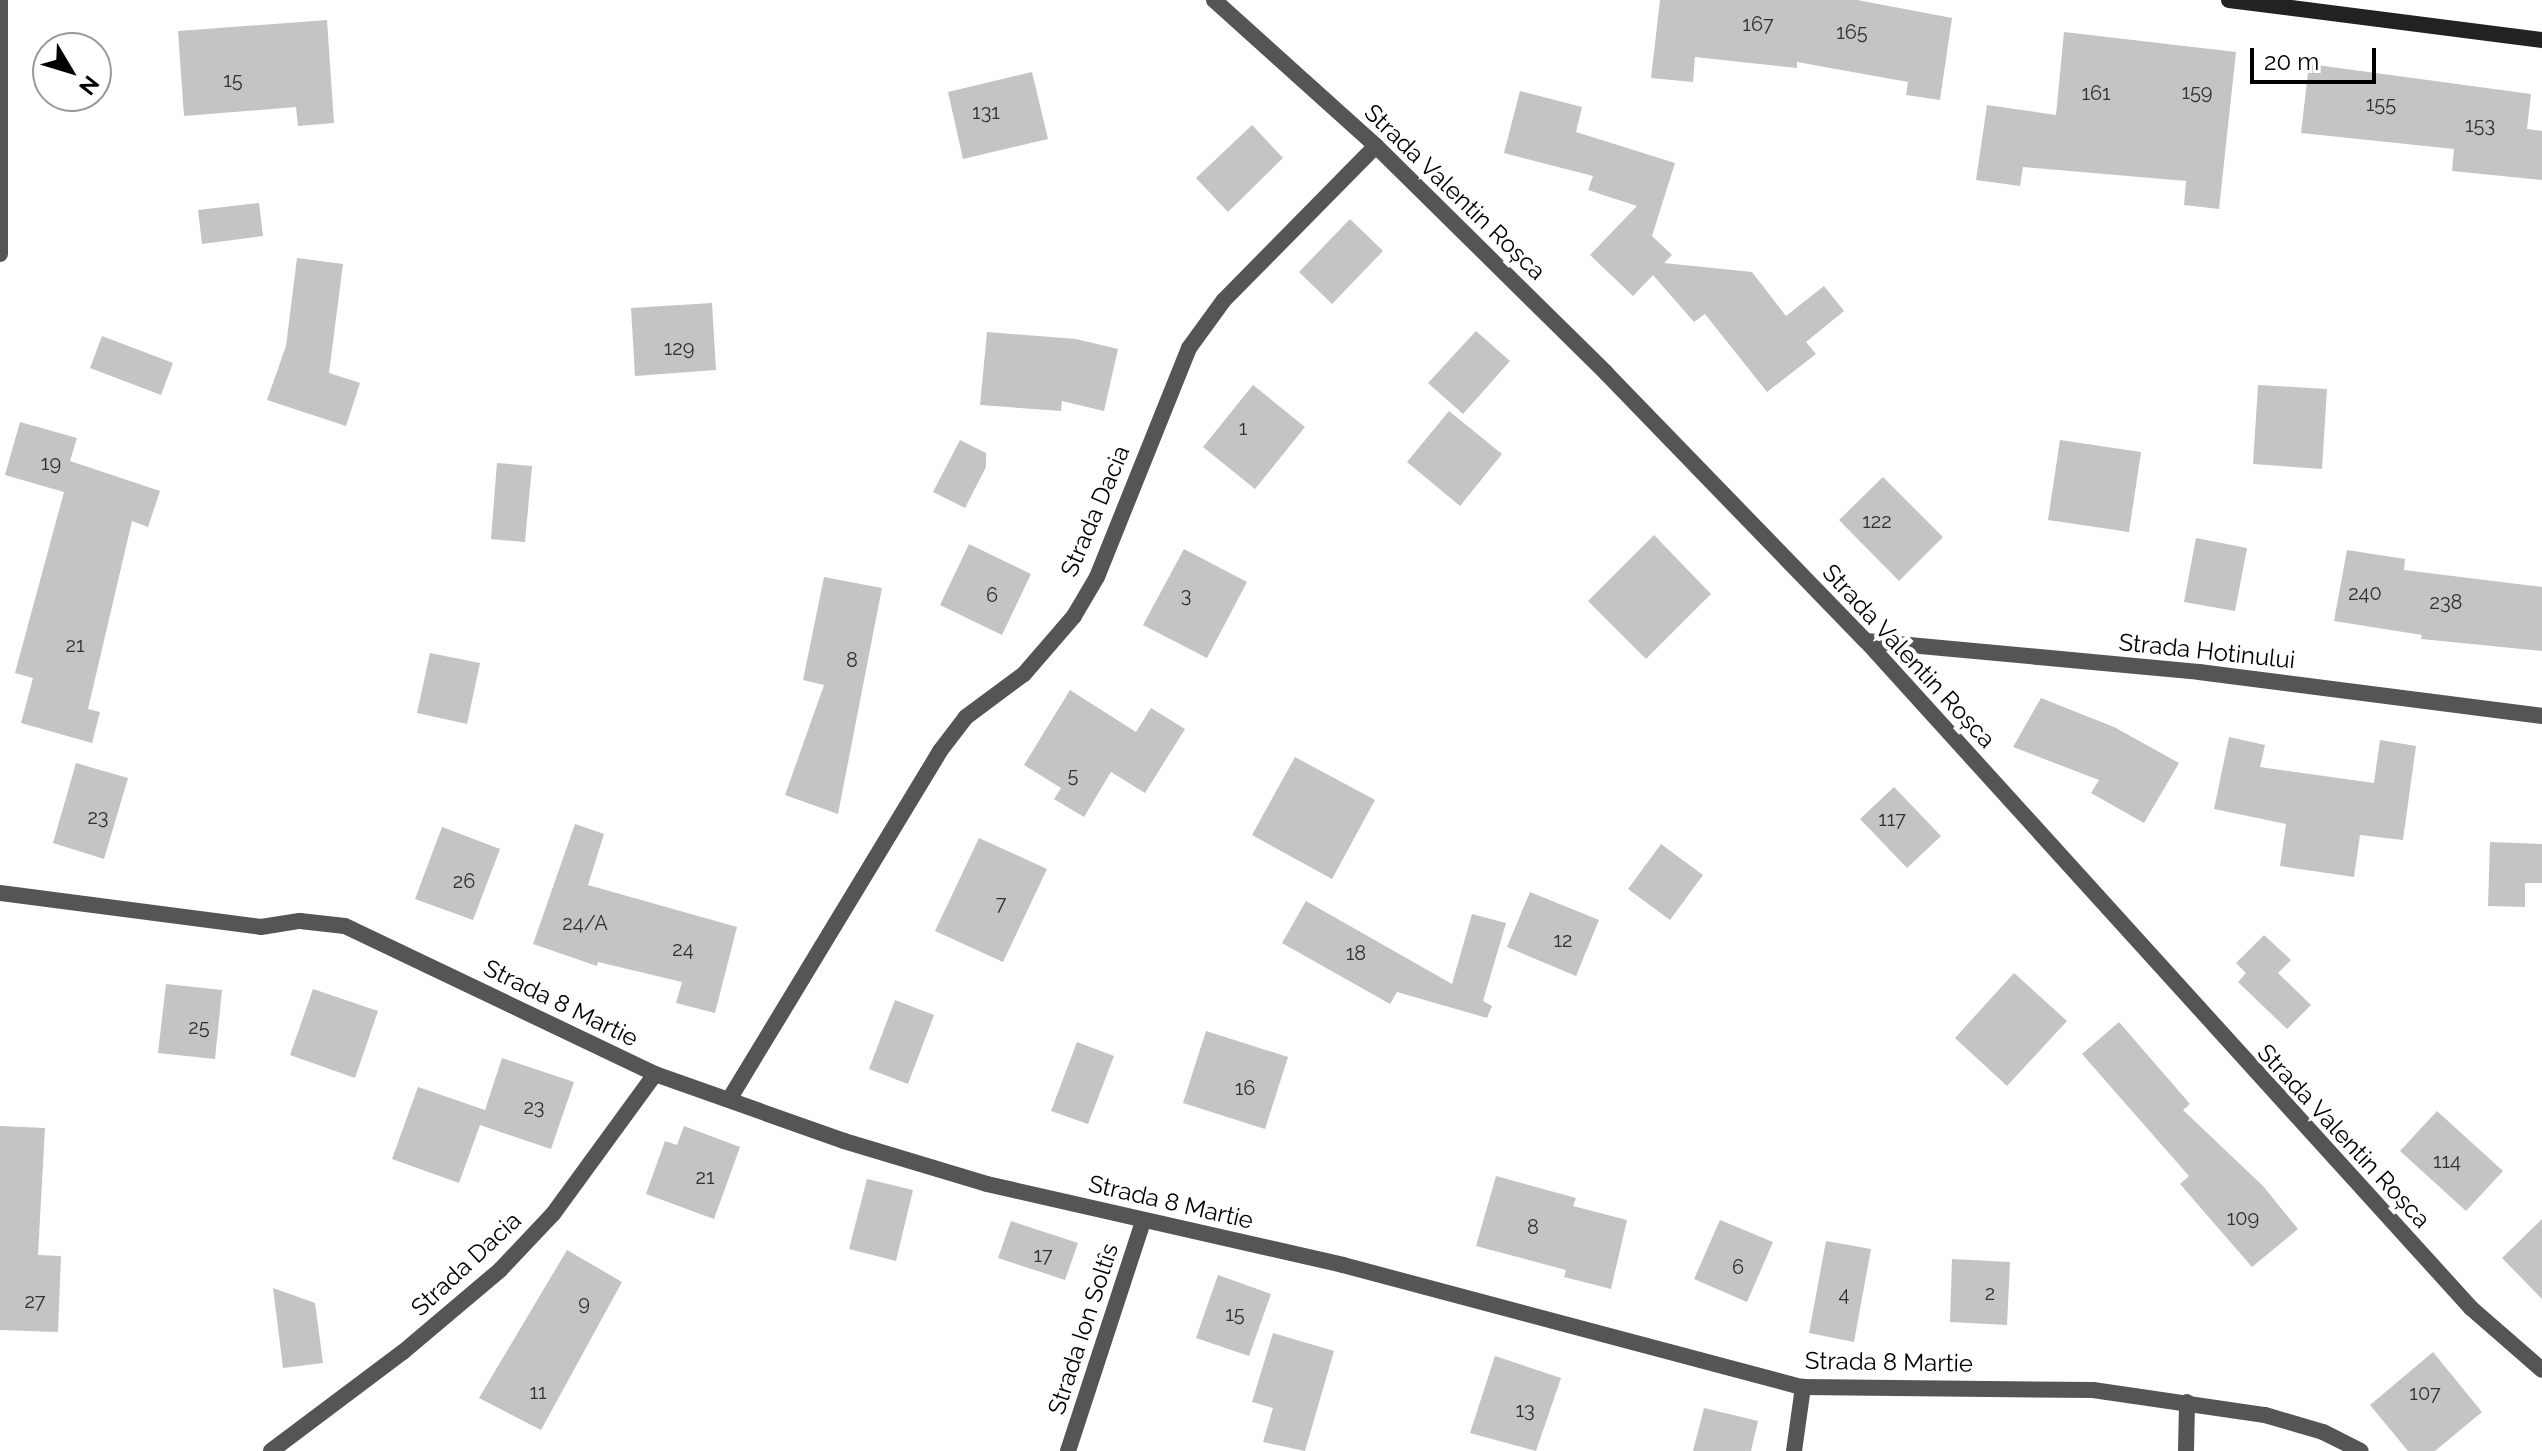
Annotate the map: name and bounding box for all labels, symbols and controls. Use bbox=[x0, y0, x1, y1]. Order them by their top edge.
house number: 167 bbox=[1742, 12, 1774, 36]
house number: 165 bbox=[1836, 20, 1868, 44]
north arrow bbox=[32, 32, 112, 112]
scale bar bbox=[2254, 32, 2380, 82]
text: 20 m bbox=[2264, 47, 2319, 76]
house number: 15 bbox=[223, 68, 243, 92]
text: N bbox=[74, 71, 105, 100]
house number: 159 bbox=[2181, 80, 2213, 104]
house number: 161 bbox=[2081, 81, 2111, 105]
house number: 155 bbox=[2366, 92, 2396, 116]
street label: Strada Valentin Roșca bbox=[1358, 98, 1552, 286]
house number: 131 bbox=[972, 100, 1000, 124]
house number: 153 bbox=[2465, 113, 2495, 137]
house number: 129 bbox=[664, 336, 694, 360]
house number: 1 bbox=[1239, 416, 1247, 440]
street label: Strada Dacia bbox=[1054, 441, 1136, 581]
house number: 19 bbox=[41, 451, 61, 475]
house number: 122 bbox=[1862, 509, 1892, 533]
street label: Strada Valentin Roșca bbox=[1816, 558, 2002, 754]
house number: 240 bbox=[2348, 581, 2382, 605]
house number: 6 bbox=[986, 583, 998, 607]
house number: 3 bbox=[1181, 583, 1191, 607]
house number: 238 bbox=[2430, 590, 2462, 614]
street label: Strada Hotinului bbox=[2117, 627, 2297, 675]
house number: 21 bbox=[66, 633, 84, 657]
house number: 8 bbox=[846, 648, 858, 672]
house number: 5 bbox=[1068, 763, 1078, 787]
house number: 23 bbox=[87, 805, 109, 829]
house number: 117 bbox=[1878, 807, 1906, 831]
house number: 26 bbox=[453, 869, 475, 893]
house number: 7 bbox=[996, 891, 1006, 915]
house number: 24/A bbox=[562, 911, 608, 935]
house number: 12 bbox=[1554, 928, 1572, 952]
house number: 24 bbox=[672, 937, 694, 961]
house number: 18 bbox=[1346, 941, 1366, 965]
street label: Strada 8 Martie bbox=[479, 953, 643, 1053]
house number: 25 bbox=[188, 1015, 210, 1039]
street label: Strada Valentin Roșca bbox=[2251, 1038, 2437, 1234]
house number: 16 bbox=[1235, 1076, 1255, 1100]
house number: 23 bbox=[523, 1095, 545, 1119]
house number: 114 bbox=[2433, 1149, 2461, 1173]
house number: 21 bbox=[696, 1165, 714, 1189]
street label: Strada 8 Martie bbox=[1086, 1169, 1256, 1235]
street label: Strada Dacia bbox=[405, 1206, 527, 1322]
house number: 109 bbox=[2227, 1206, 2259, 1230]
house number: 8 bbox=[1527, 1215, 1539, 1239]
street label: Strada Ion Soltîs bbox=[1042, 1240, 1124, 1418]
house number: 17 bbox=[1033, 1243, 1053, 1267]
house number: 6 bbox=[1732, 1255, 1744, 1279]
house number: 2 bbox=[1985, 1281, 1995, 1305]
house number: 4 bbox=[1839, 1282, 1849, 1306]
house number: 27 bbox=[24, 1289, 46, 1313]
house number: 9 bbox=[578, 1291, 590, 1315]
house number: 15 bbox=[1225, 1302, 1245, 1326]
street label: Strada 8 Martie bbox=[1805, 1346, 1973, 1378]
house number: 11 bbox=[529, 1380, 547, 1404]
house number: 107 bbox=[2409, 1381, 2441, 1405]
house number: 13 bbox=[1515, 1398, 1535, 1422]

